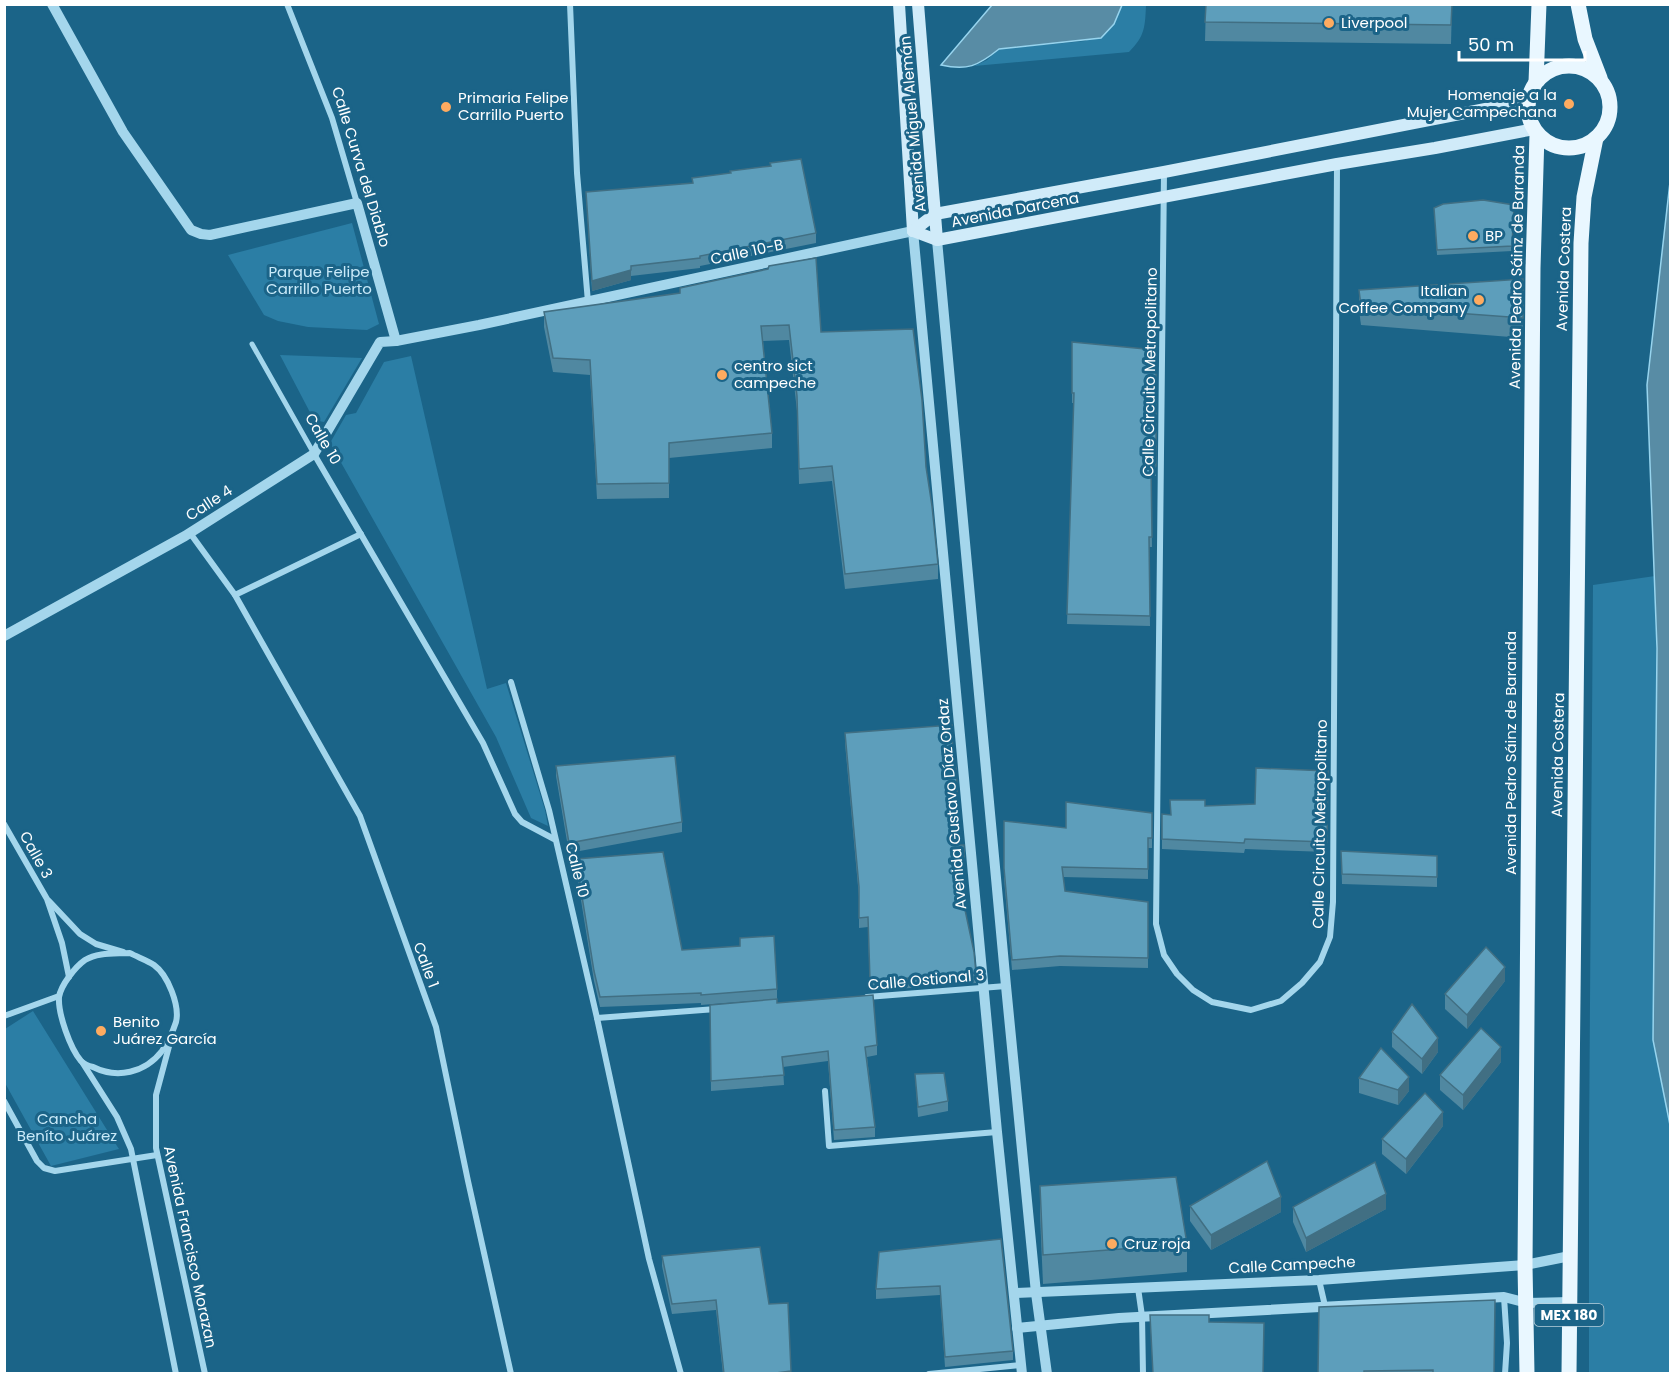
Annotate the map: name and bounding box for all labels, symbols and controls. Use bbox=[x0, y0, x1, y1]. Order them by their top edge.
place label: Liverpool bbox=[1341, 12, 1408, 33]
marker: Liverpool bbox=[1322, 16, 1336, 30]
scale bar bbox=[1459, 24, 1585, 62]
text: 50 m bbox=[1468, 32, 1514, 57]
street label: Avenida Miguel Alemán bbox=[894, 35, 931, 213]
street label: Calle Curva del Diablo bbox=[327, 84, 396, 250]
place label: Homenaje a la Mujer Campechana bbox=[1407, 84, 1557, 122]
place label: Primaria Felipe Carrillo Puerto bbox=[458, 87, 569, 125]
marker: Homenaje a la Mujer Campechana bbox=[1562, 97, 1576, 111]
marker: Primaria Felipe Carrillo Puerto bbox=[439, 100, 453, 114]
street label: Avenida Pedro Sáinz de Baranda bbox=[1504, 145, 1529, 389]
street label: Avenida Darcena bbox=[949, 187, 1081, 232]
street label: Avenida Costera bbox=[1551, 206, 1576, 332]
place label: BP bbox=[1485, 225, 1503, 246]
marker: BP bbox=[1466, 229, 1480, 243]
street label: Calle 10-B bbox=[708, 234, 785, 269]
park label: Parque Felipe Carrillo Puerto bbox=[266, 261, 372, 299]
street label: Calle Circuito Metropolitano bbox=[1137, 267, 1162, 477]
place label: Italian Coffee Company bbox=[1338, 280, 1468, 318]
marker: Italian Coffee Company bbox=[1472, 293, 1486, 307]
place label: centro sict campeche bbox=[734, 355, 816, 393]
marker: centro sict campeche bbox=[715, 368, 729, 382]
street label: Calle 10 bbox=[300, 409, 347, 469]
street label: Calle 4 bbox=[181, 480, 236, 526]
street label: Avenida Pedro Sáinz de Baranda bbox=[1500, 631, 1521, 875]
street label: Avenida Costera bbox=[1546, 692, 1569, 818]
street label: Avenida Gustavo Díaz Ordaz bbox=[932, 697, 971, 911]
street label: Calle Circuito Metropolitano bbox=[1307, 719, 1332, 929]
street label: Calle 3 bbox=[15, 827, 58, 882]
street label: Calle 10 bbox=[560, 840, 595, 900]
street label: Calle 1 bbox=[409, 939, 444, 991]
street label: Calle Ostional 3 bbox=[867, 964, 985, 995]
place label: Benito Juárez García bbox=[113, 1011, 217, 1049]
marker: Benito Juárez García bbox=[94, 1024, 108, 1038]
park label: Cancha Beníto Juárez bbox=[17, 1108, 117, 1146]
street label: Avenida Francisco Morazan bbox=[159, 1144, 222, 1350]
place label: Cruz roja bbox=[1124, 1233, 1191, 1254]
marker: Cruz roja bbox=[1105, 1237, 1119, 1251]
street label: Calle Campeche bbox=[1228, 1251, 1356, 1278]
road number: MEX 180 bbox=[1534, 1304, 1604, 1326]

